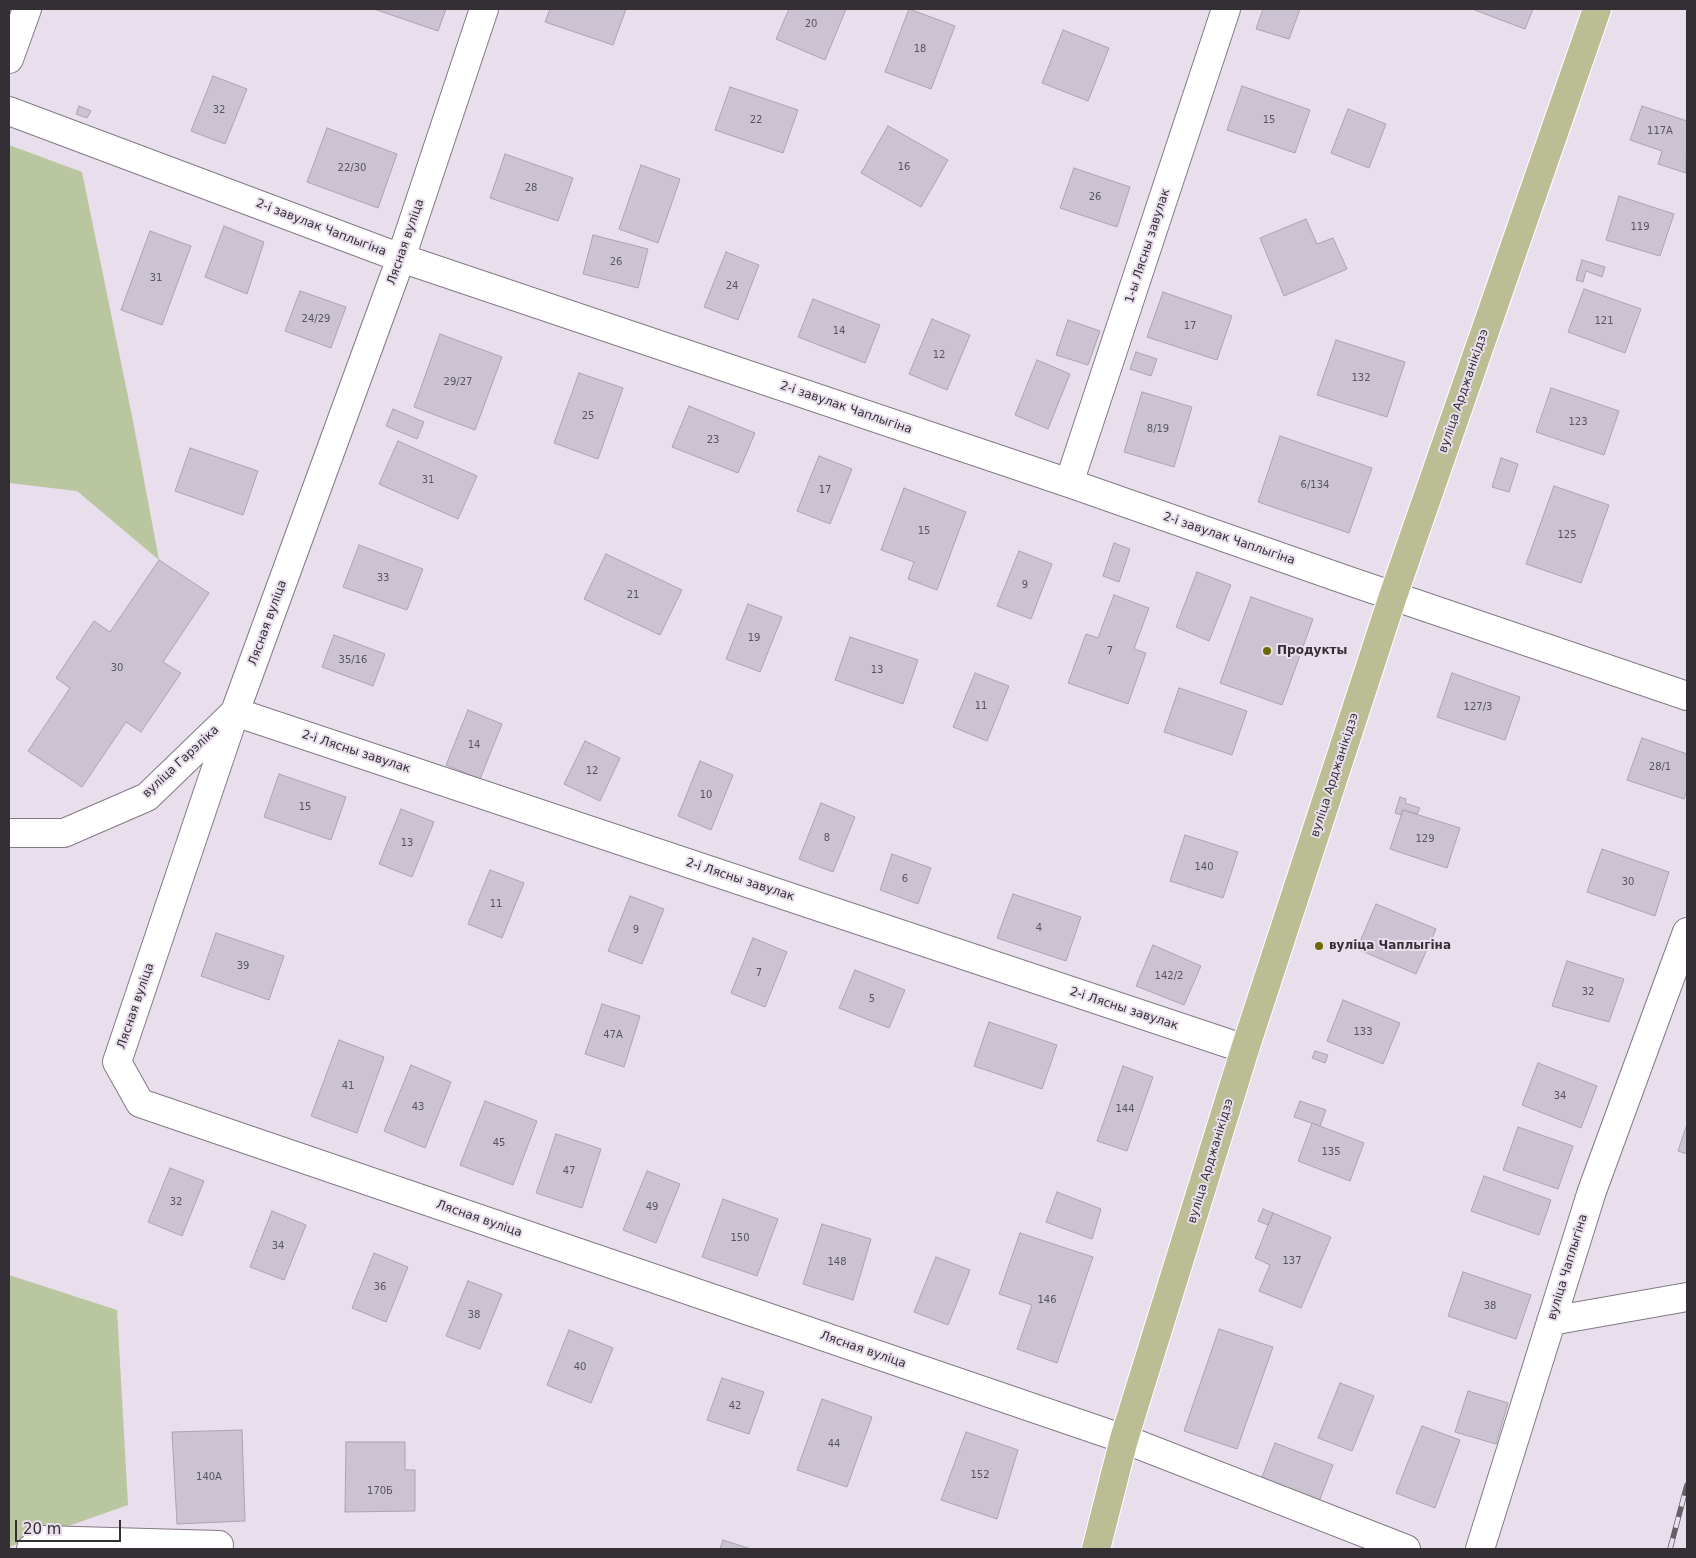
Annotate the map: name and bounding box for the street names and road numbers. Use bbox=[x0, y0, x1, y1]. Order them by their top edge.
street label: 1-ы Лясны завулак bbox=[1123, 187, 1173, 305]
street label: 2-і завулак Чаплыгіна bbox=[254, 196, 388, 260]
street label: Лясная вуліца bbox=[385, 197, 427, 287]
street label: вуліца Арджанікідзэ bbox=[1436, 327, 1492, 455]
street label: 2-і завулак Чаплыгіна bbox=[778, 379, 914, 437]
street label: 2-і завулак Чаплыгіна bbox=[1161, 510, 1297, 568]
street label: Лясная вуліца bbox=[246, 578, 290, 668]
street label: вуліца Арджанікідзэ bbox=[1308, 711, 1362, 839]
street label: вуліца Гарэліка bbox=[140, 723, 222, 801]
street label: 2-і Лясны завулак bbox=[300, 728, 412, 776]
street label: 2-і Лясны завулак bbox=[684, 856, 796, 904]
street label: Лясная вуліца bbox=[115, 961, 157, 1051]
street label: 2-і Лясны завулак bbox=[1068, 985, 1180, 1033]
street label: вуліца Арджанікідзэ bbox=[1185, 1097, 1237, 1225]
street label: Лясная вуліца bbox=[434, 1198, 524, 1240]
street label: вуліца Чаплыгіна bbox=[1545, 1212, 1591, 1322]
street label: Лясная вуліца bbox=[818, 1329, 908, 1371]

